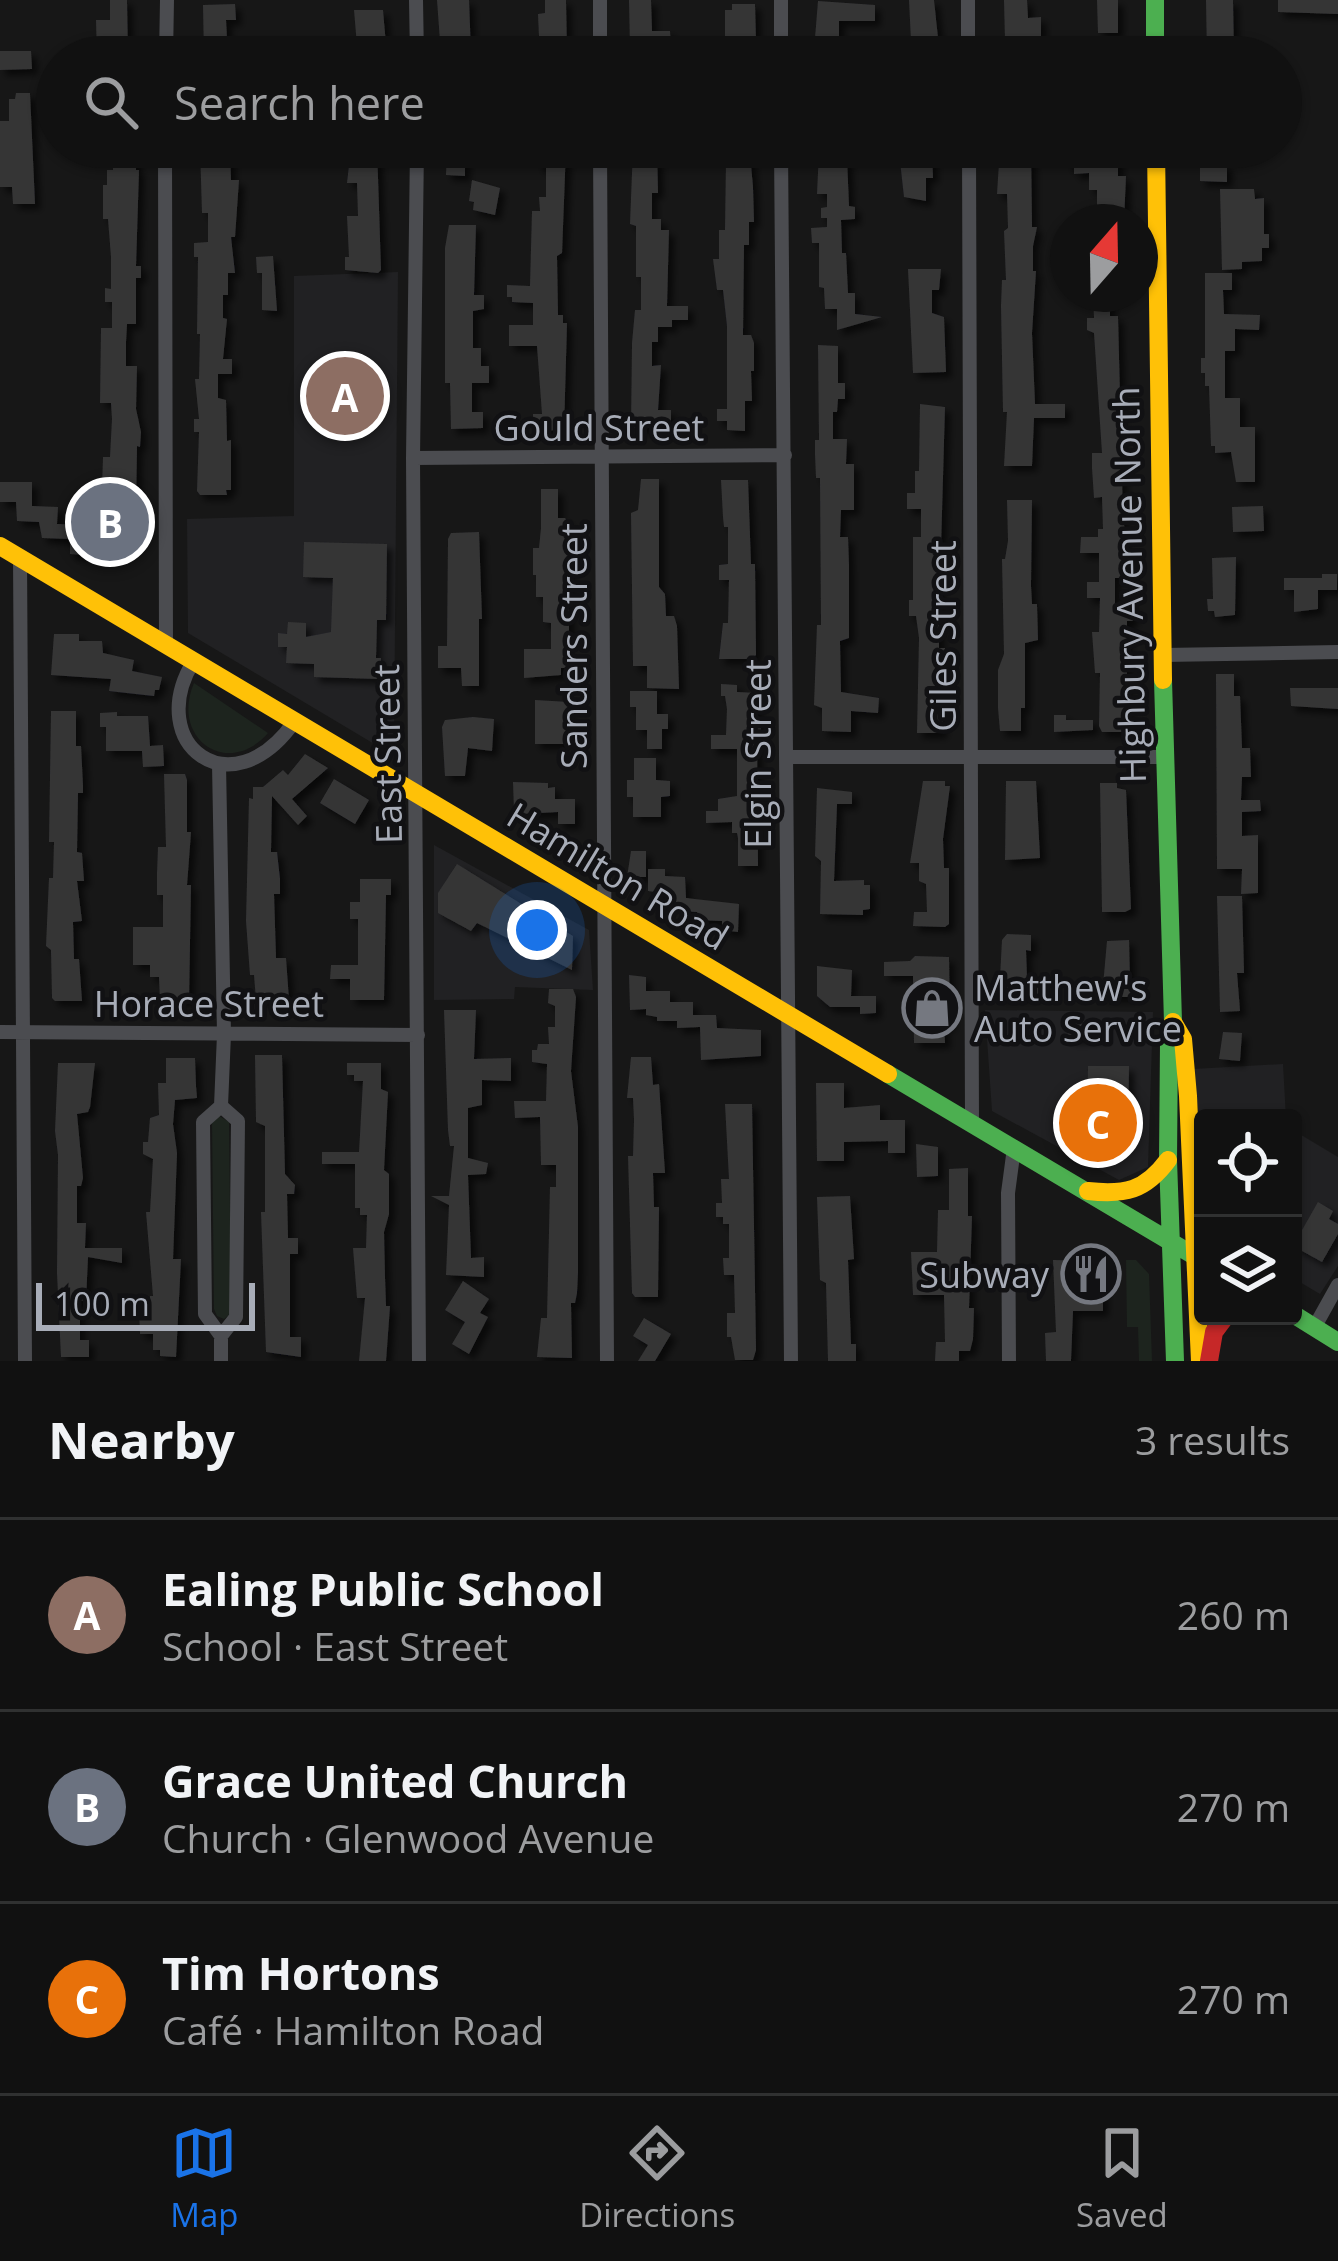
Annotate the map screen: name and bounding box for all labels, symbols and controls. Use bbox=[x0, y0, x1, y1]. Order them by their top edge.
search box bbox=[36, 36, 1302, 168]
icon: search bbox=[78, 69, 144, 135]
text: Search here bbox=[174, 72, 425, 133]
north arrow bbox=[1050, 204, 1158, 312]
pin: A bbox=[306, 351, 384, 441]
street label: Highbury Avenue North bbox=[1101, 386, 1157, 784]
street label: Gould Street bbox=[494, 403, 704, 452]
pin: B bbox=[71, 477, 149, 567]
street label: Sanders Street bbox=[549, 523, 598, 769]
street label: Giles Street bbox=[918, 540, 967, 732]
street label: Elgin Street bbox=[733, 659, 782, 849]
street label: East Street bbox=[361, 664, 413, 844]
street label: Hamilton Road bbox=[498, 791, 738, 961]
your location bbox=[507, 900, 567, 960]
place label: Matthew's Auto Service bbox=[974, 963, 1182, 1053]
shop icon: Matthew's Auto Service bbox=[901, 977, 963, 1039]
street label: Horace Street bbox=[94, 979, 324, 1028]
pin: C bbox=[1059, 1078, 1137, 1168]
map controls bbox=[1194, 1109, 1302, 1325]
button: locate bbox=[1194, 1109, 1302, 1217]
button: layers bbox=[1194, 1217, 1302, 1325]
restaurant icon: Subway bbox=[1060, 1243, 1122, 1305]
place label: Subway bbox=[919, 1250, 1050, 1299]
scale bar bbox=[36, 1277, 255, 1330]
text: 100 m bbox=[54, 1281, 150, 1326]
text: Nearby bbox=[48, 1404, 235, 1474]
text: 3 results bbox=[1135, 1413, 1290, 1466]
text: Ealing Public School bbox=[162, 1558, 604, 1619]
text: A bbox=[74, 1588, 100, 1641]
text: 260 m bbox=[1177, 1588, 1290, 1641]
text: School · East Street bbox=[162, 1619, 508, 1672]
text: Grace United Church bbox=[162, 1750, 628, 1811]
text: B bbox=[74, 1780, 100, 1833]
text: 270 m bbox=[1177, 1780, 1290, 1833]
text: Church · Glenwood Avenue bbox=[162, 1811, 654, 1864]
text: Tim Hortons bbox=[162, 1942, 440, 2003]
text: C bbox=[75, 1972, 99, 2025]
text: 270 m bbox=[1177, 1972, 1290, 2025]
text: Café · Hamilton Road bbox=[162, 2003, 544, 2056]
tab: Map bbox=[170, 2120, 239, 2237]
tab: Directions bbox=[579, 2120, 735, 2237]
tab: Saved bbox=[1076, 2120, 1168, 2237]

